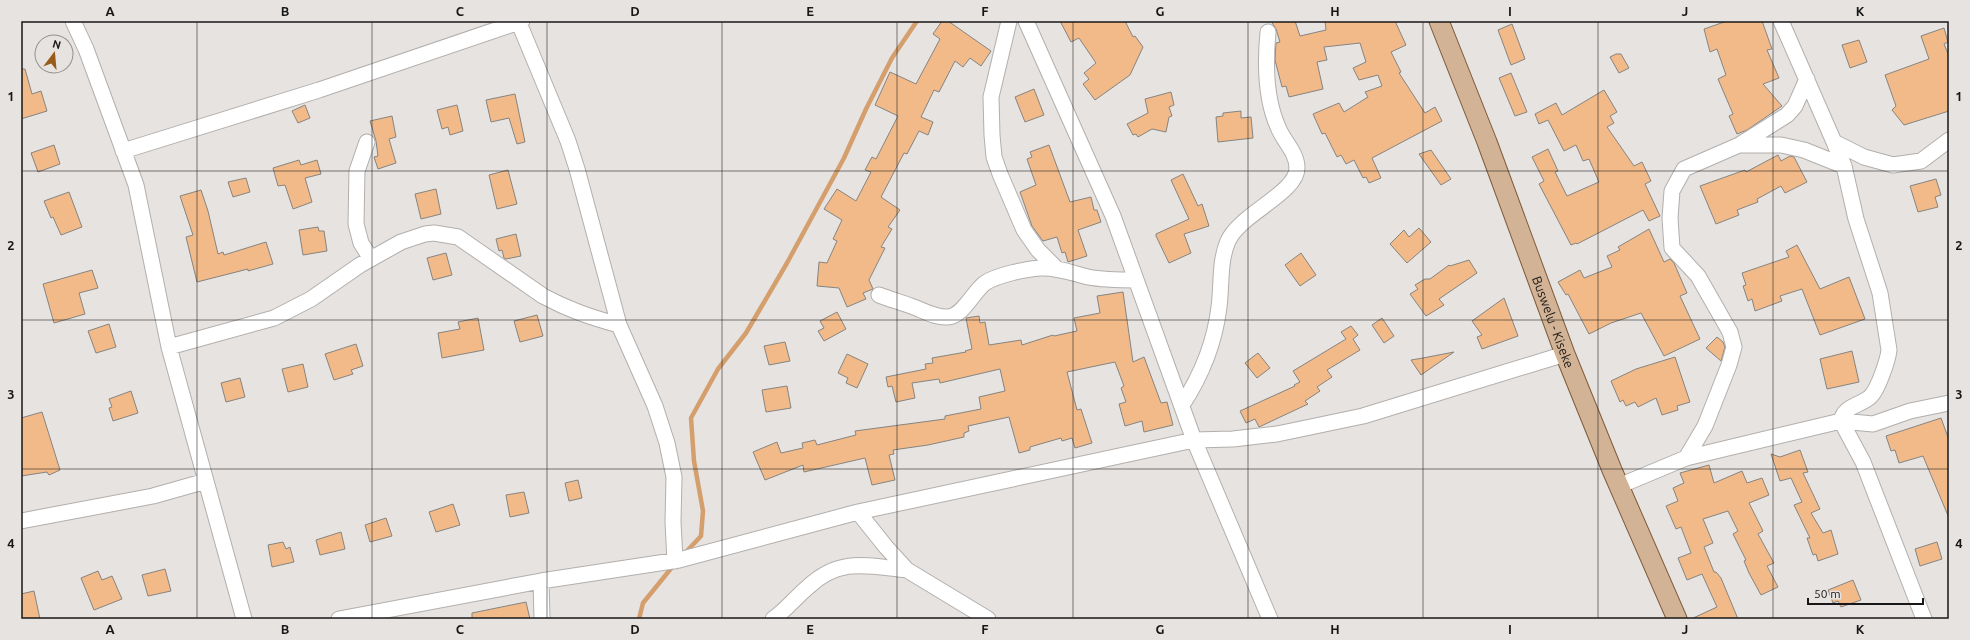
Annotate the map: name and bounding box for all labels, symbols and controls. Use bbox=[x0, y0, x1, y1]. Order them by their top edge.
text: A bbox=[105, 4, 115, 18]
text: B bbox=[281, 4, 290, 18]
text: C bbox=[456, 4, 465, 18]
text: D bbox=[630, 4, 640, 18]
text: E bbox=[806, 4, 814, 18]
text: F bbox=[981, 4, 989, 18]
text: G bbox=[1156, 4, 1165, 18]
text: H bbox=[1330, 4, 1340, 18]
text: I bbox=[1508, 4, 1512, 18]
text: J bbox=[1682, 4, 1688, 18]
text: K bbox=[1856, 4, 1865, 18]
north arrow bbox=[34, 34, 74, 74]
text: N bbox=[51, 37, 62, 51]
text: 1 bbox=[7, 89, 15, 103]
text: 1 bbox=[1955, 89, 1963, 103]
text: 2 bbox=[7, 238, 15, 252]
text: 2 bbox=[1955, 238, 1963, 252]
street label: Buswelu - Kiseke bbox=[1530, 274, 1577, 370]
text: 3 bbox=[7, 387, 15, 401]
text: 3 bbox=[1955, 387, 1963, 401]
text: 4 bbox=[7, 536, 15, 550]
text: 4 bbox=[1955, 536, 1963, 550]
scale bar bbox=[1808, 580, 1923, 606]
text: 50 m bbox=[1814, 587, 1841, 600]
text: A bbox=[105, 622, 115, 636]
text: B bbox=[281, 622, 290, 636]
text: C bbox=[456, 622, 465, 636]
text: D bbox=[630, 622, 640, 636]
text: E bbox=[806, 622, 814, 636]
text: F bbox=[981, 622, 989, 636]
text: G bbox=[1156, 622, 1165, 636]
text: H bbox=[1330, 622, 1340, 636]
text: I bbox=[1508, 622, 1512, 636]
text: J bbox=[1682, 622, 1688, 636]
text: K bbox=[1856, 622, 1865, 636]

